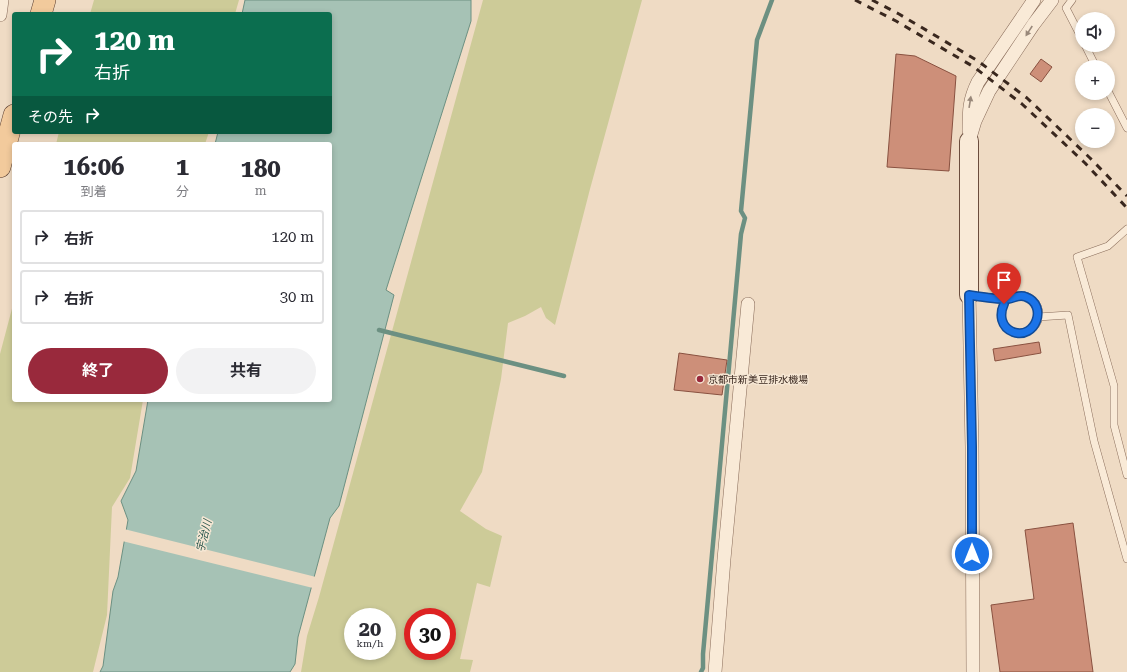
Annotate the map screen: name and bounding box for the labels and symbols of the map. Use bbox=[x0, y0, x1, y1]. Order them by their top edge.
one-way arrow bbox=[1025, 26, 1032, 37]
one-way arrow bbox=[967, 96, 973, 108]
pin bbox=[987, 263, 1021, 304]
marker: 京都市新美豆排水機場 bbox=[695, 374, 705, 384]
place label: 京都市新美豆排水機場 bbox=[708, 374, 808, 385]
water label: 宇治川 bbox=[194, 517, 215, 554]
position arrow bbox=[951, 533, 993, 575]
speed limit sign: 30 bbox=[404, 608, 456, 660]

